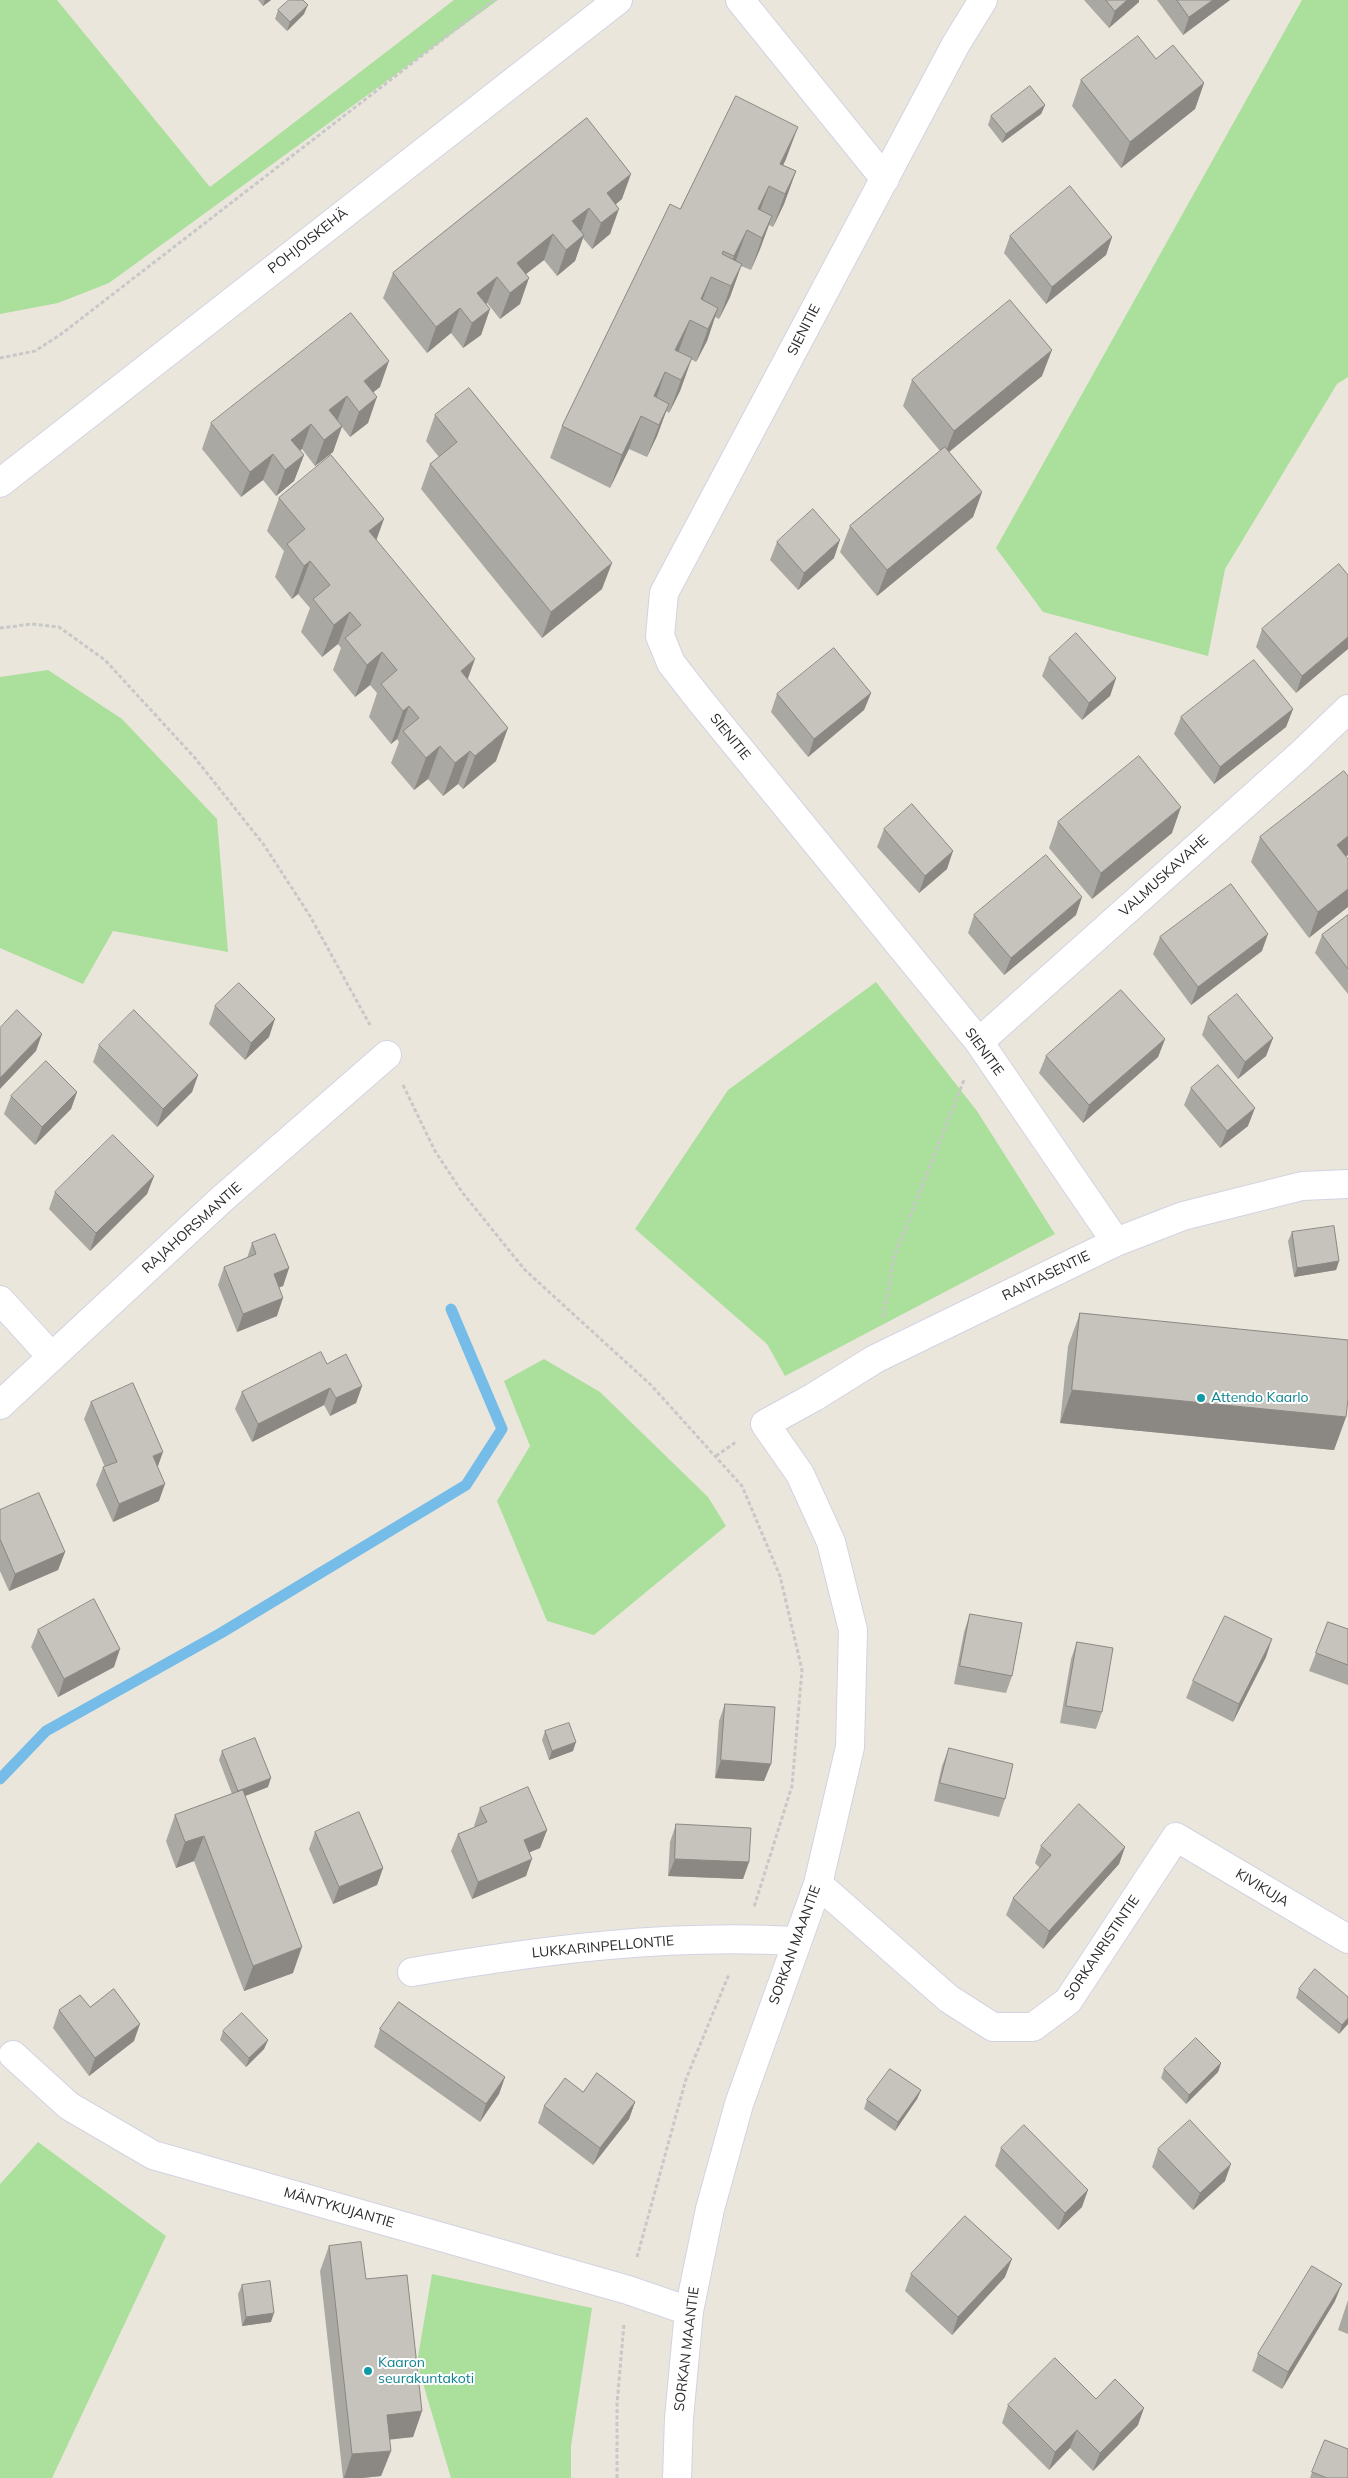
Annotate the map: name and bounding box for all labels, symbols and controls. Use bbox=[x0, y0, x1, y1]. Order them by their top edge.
street label: POHJOISKEHÄ bbox=[265, 205, 351, 277]
street label: SIENITIE bbox=[784, 302, 824, 358]
street label: SIENITIE bbox=[706, 710, 754, 764]
street label: VALMUSKAVAHE bbox=[1116, 832, 1212, 920]
street label: SIENITIE bbox=[961, 1025, 1007, 1079]
street label: RAJAHORSMANTIE bbox=[139, 1179, 245, 1277]
street label: RANTASENTIE bbox=[999, 1247, 1093, 1305]
place label: Attendo Kaarlo bbox=[1211, 1390, 1309, 1406]
marker: Attendo Kaarlo bbox=[1195, 1392, 1207, 1404]
street label: KIVIKUJA bbox=[1232, 1866, 1292, 1910]
street label: SORKAN MAANTIE bbox=[766, 1883, 824, 2007]
street label: SORKANRISTINTIE bbox=[1061, 1892, 1143, 2004]
street label: LUKKARINPELLONTIE bbox=[531, 1932, 675, 1962]
street label: MÄNTYKUJANTIE bbox=[282, 2184, 396, 2232]
street label: SORKAN MAANTIE bbox=[671, 2286, 703, 2412]
place label: Kaaron seurakuntakoti bbox=[378, 2355, 474, 2388]
marker: Kaaron seurakuntakoti bbox=[362, 2365, 374, 2377]

